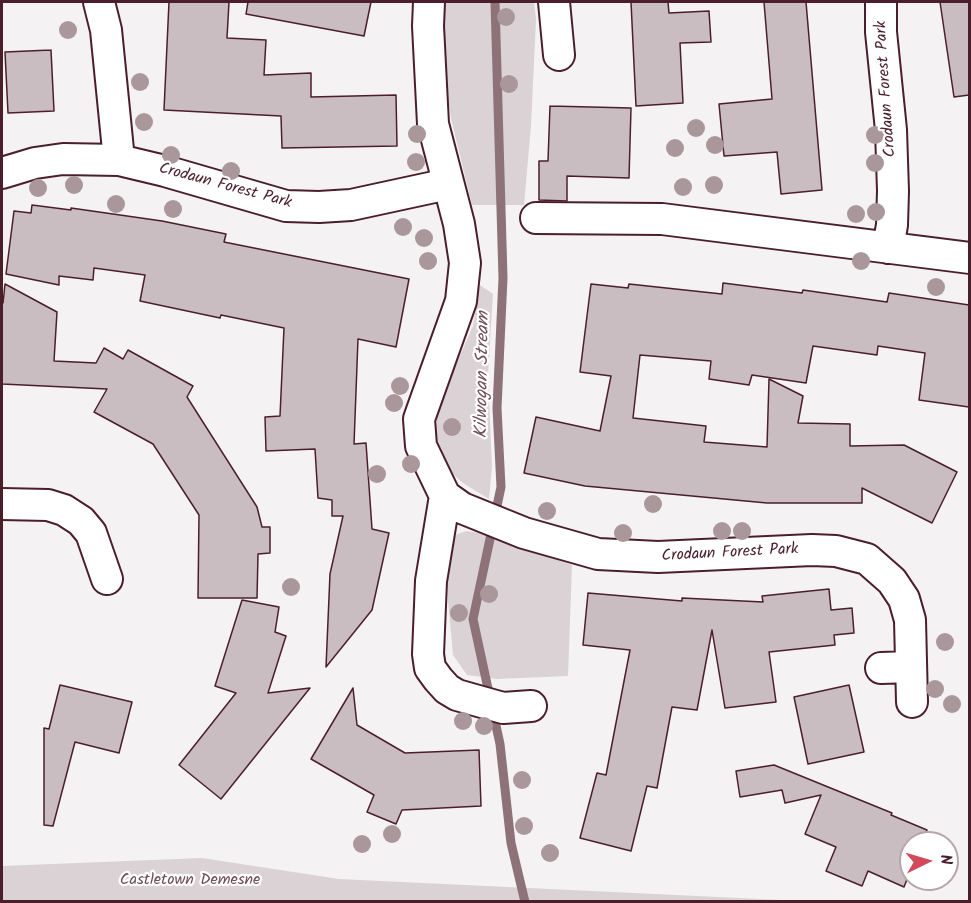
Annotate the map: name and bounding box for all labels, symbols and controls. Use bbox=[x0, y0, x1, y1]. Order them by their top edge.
street label: Crodaun Forest Park bbox=[873, 20, 901, 158]
street label: Crodaun Forest Park bbox=[156, 160, 294, 214]
water label: Kilwogan Stream bbox=[472, 311, 496, 439]
street label: Crodaun Forest Park bbox=[661, 541, 799, 567]
north arrow bbox=[899, 831, 959, 891]
text: N bbox=[933, 853, 958, 866]
park label: Castletown Demesne bbox=[120, 871, 260, 891]

